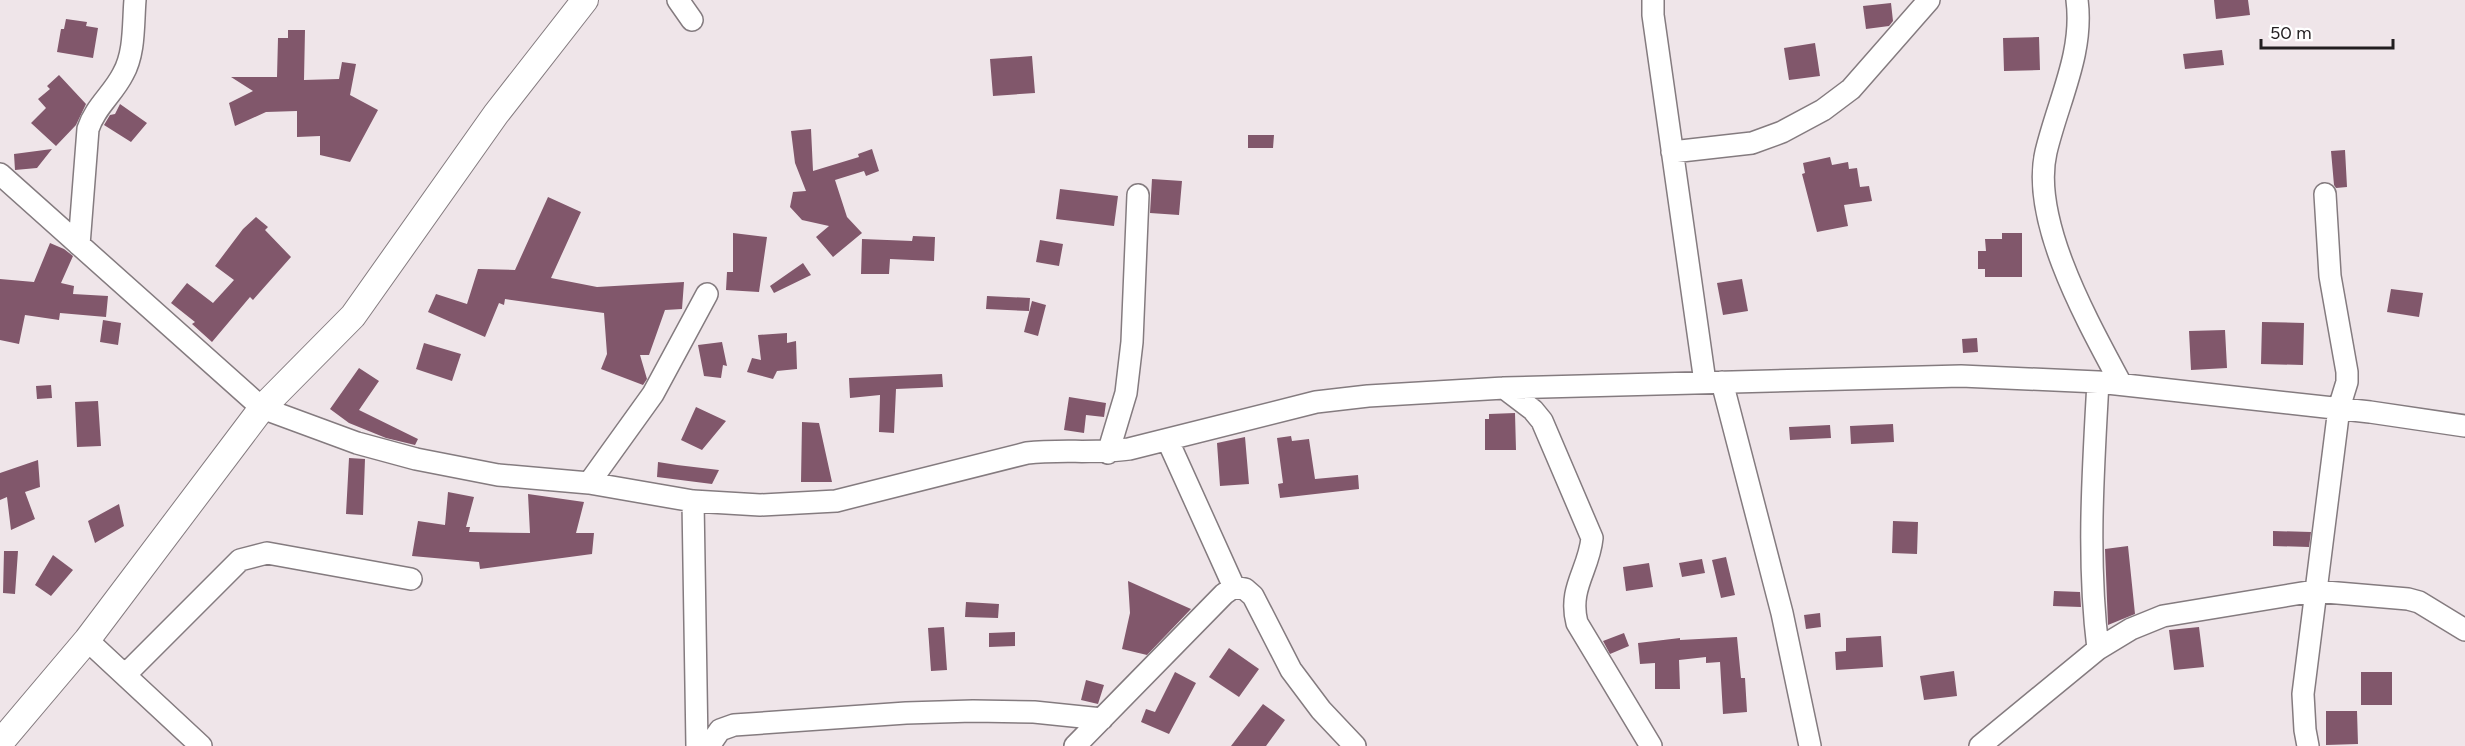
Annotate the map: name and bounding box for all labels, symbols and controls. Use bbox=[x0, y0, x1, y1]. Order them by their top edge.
scale bar bbox=[2261, 12, 2393, 50]
text: 50 m bbox=[2270, 22, 2312, 44]

